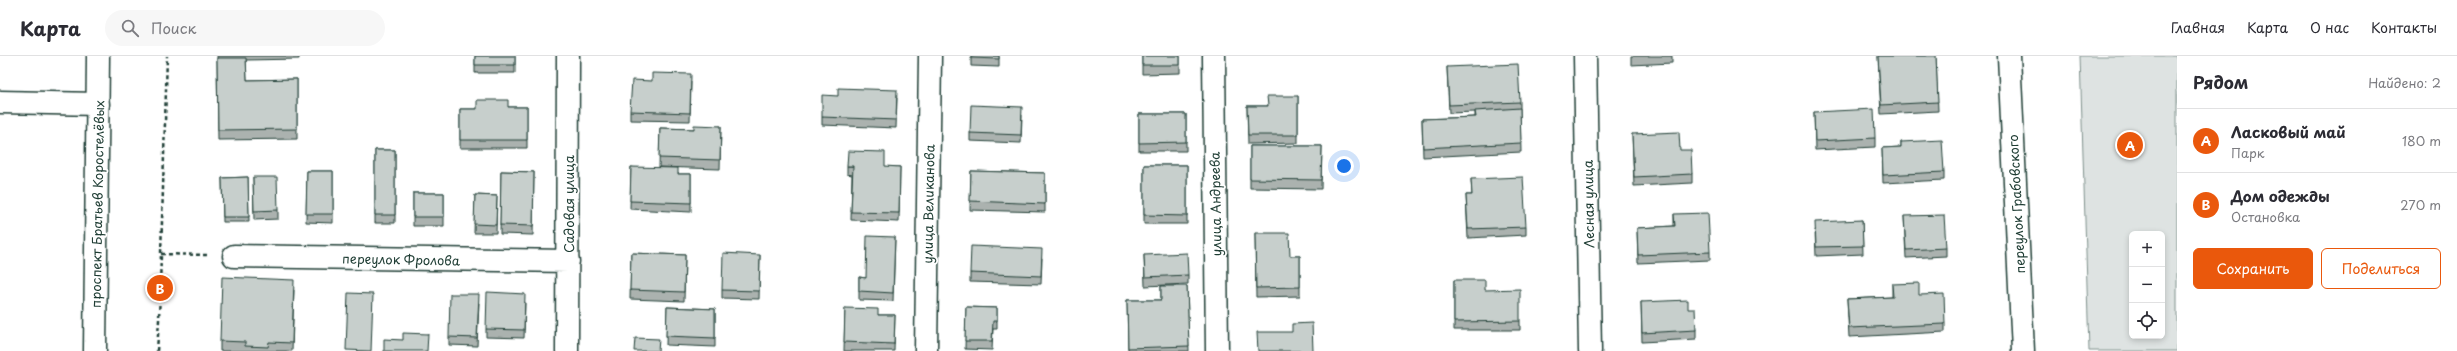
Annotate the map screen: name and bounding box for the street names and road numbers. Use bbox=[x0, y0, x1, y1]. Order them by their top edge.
street label: проспект Братьев Коростелёвых bbox=[86, 100, 108, 308]
street label: переулок Грабовского bbox=[2003, 134, 2029, 274]
street label: улица Великанова bbox=[917, 143, 939, 264]
street label: улица Андреева bbox=[1205, 151, 1225, 257]
street label: Садовая улица bbox=[559, 154, 578, 253]
street label: Лесная улица bbox=[1578, 159, 1598, 248]
street label: переулок Фролова bbox=[342, 248, 461, 270]

